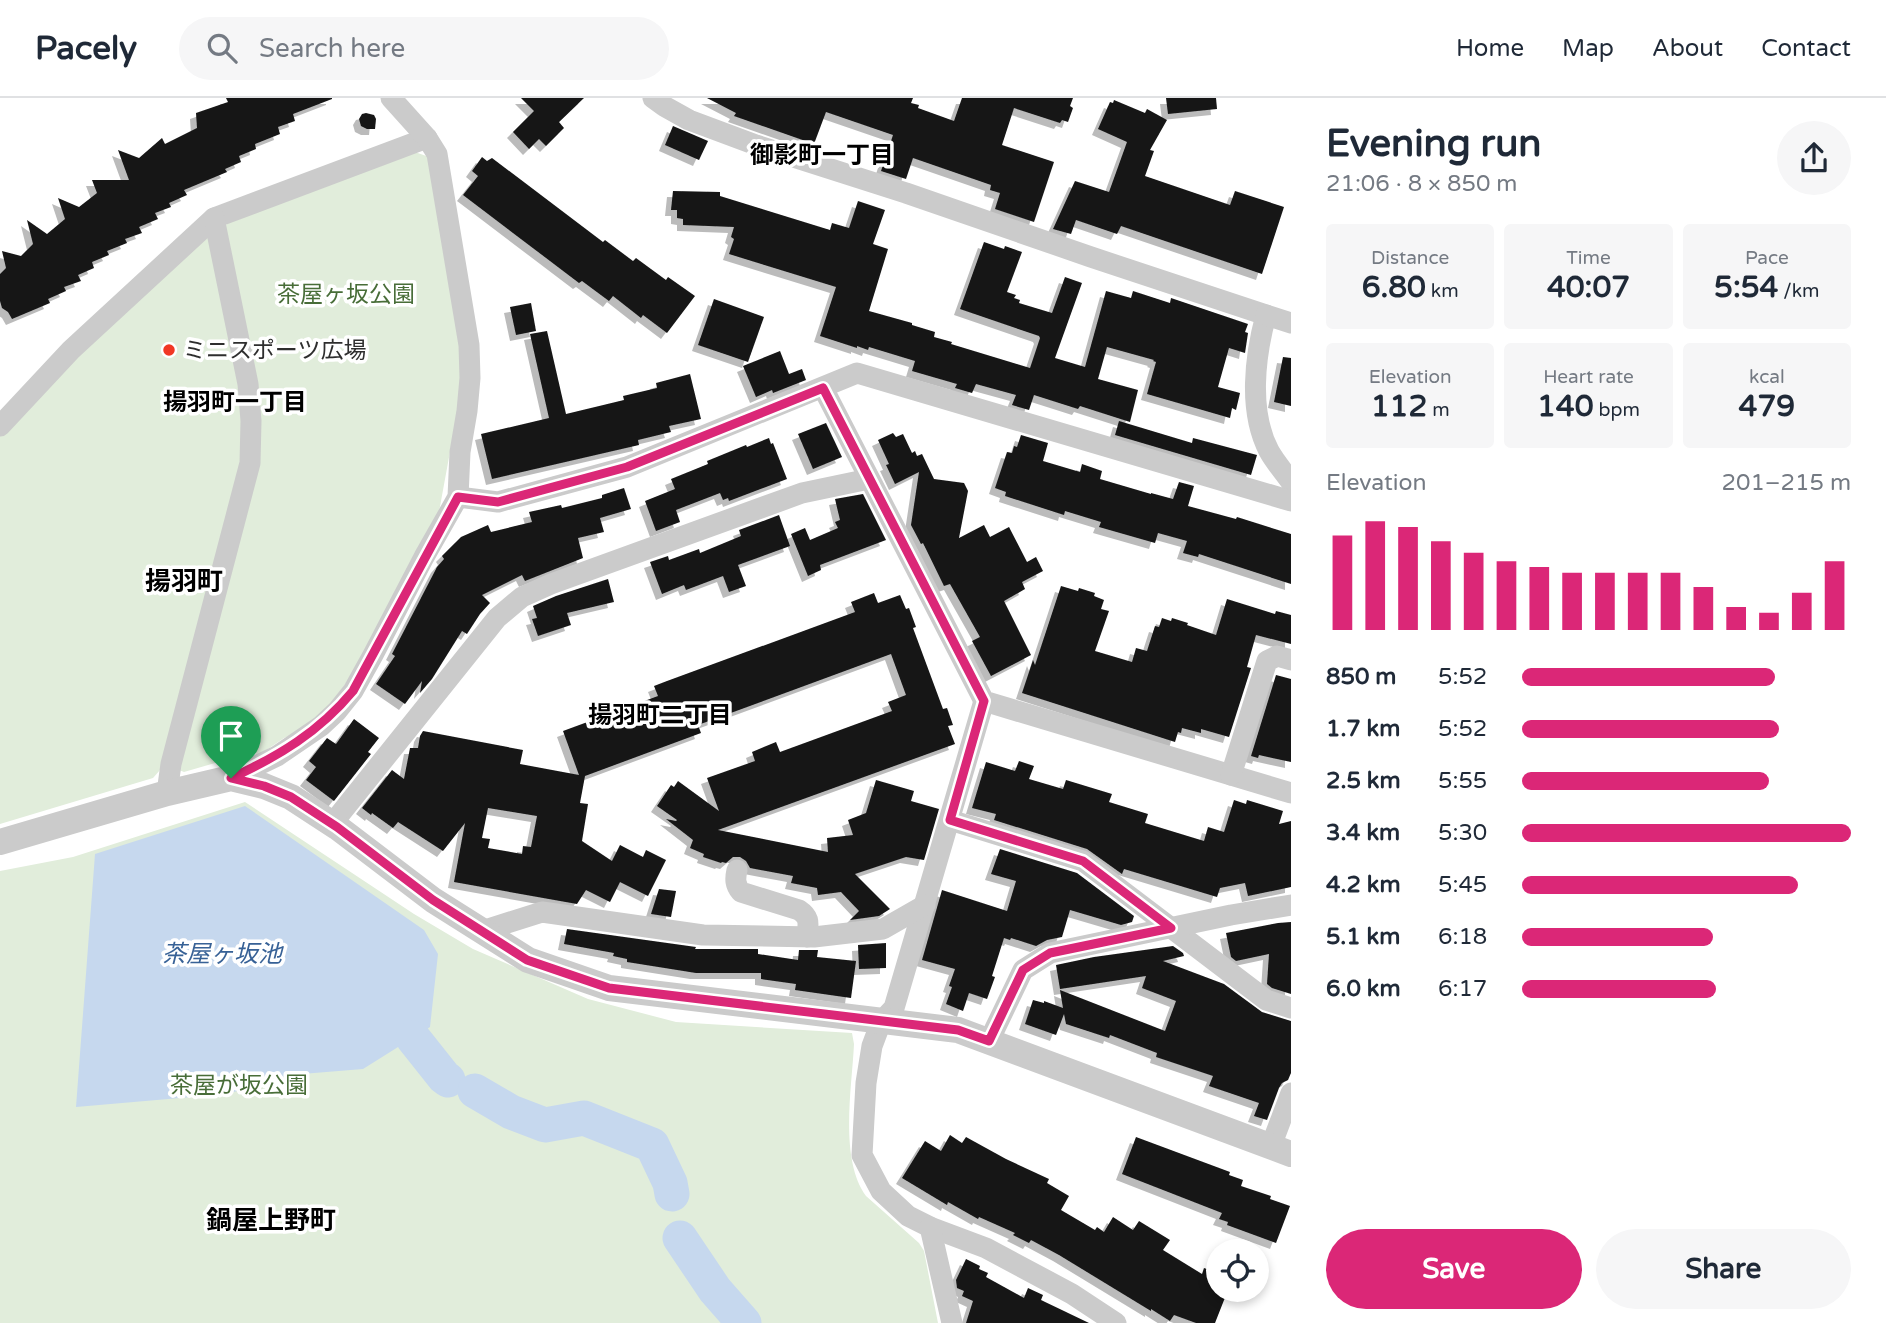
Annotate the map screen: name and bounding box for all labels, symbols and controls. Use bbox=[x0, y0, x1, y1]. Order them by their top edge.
search box bbox=[179, 17, 669, 80]
text: Pacely bbox=[35, 29, 137, 68]
icon: search bbox=[203, 29, 241, 67]
text: Search here bbox=[259, 33, 405, 64]
text: Home bbox=[1456, 34, 1524, 63]
text: Map bbox=[1562, 34, 1614, 63]
text: About bbox=[1652, 34, 1723, 63]
text: Contact bbox=[1761, 34, 1851, 63]
text: Evening run bbox=[1326, 121, 1541, 167]
button: share bbox=[1777, 121, 1851, 195]
district label: 御影町一丁目 bbox=[750, 141, 894, 170]
text: 21:06 · 8 × 850 m bbox=[1326, 170, 1517, 198]
text: Distance bbox=[1371, 247, 1449, 269]
text: Time bbox=[1566, 247, 1611, 269]
text: Pace bbox=[1745, 247, 1789, 269]
text: 6.80 bbox=[1362, 269, 1426, 306]
text: 40:07 bbox=[1547, 269, 1630, 306]
text: 5:54 bbox=[1714, 269, 1778, 306]
text: km bbox=[1426, 280, 1459, 302]
text: /km bbox=[1778, 280, 1820, 302]
park label: 茶屋ヶ坂公園 bbox=[277, 281, 415, 309]
place label: ミニスポーツ広場 bbox=[183, 337, 367, 365]
marker: ミニスポーツ広場 bbox=[161, 342, 177, 358]
text: Elevation bbox=[1369, 366, 1452, 388]
text: Heart rate bbox=[1543, 366, 1634, 388]
text: kcal bbox=[1749, 366, 1785, 388]
district label: 揚羽町一丁目 bbox=[163, 388, 307, 417]
text: 112 bbox=[1371, 388, 1427, 425]
text: 140 bbox=[1537, 388, 1594, 425]
text: 479 bbox=[1739, 388, 1795, 425]
text: m bbox=[1427, 399, 1450, 421]
text: bpm bbox=[1594, 399, 1640, 421]
text: Elevation bbox=[1326, 469, 1427, 497]
text: 201–215 m bbox=[1722, 469, 1851, 497]
district label: 揚羽町 bbox=[145, 566, 223, 597]
text: 850 m bbox=[1326, 663, 1396, 691]
text: 5:52 bbox=[1438, 663, 1487, 691]
district label: 揚羽町二丁目 bbox=[588, 701, 732, 730]
pin bbox=[201, 706, 261, 778]
text: 1.7 km bbox=[1326, 715, 1400, 743]
text: 5:52 bbox=[1438, 715, 1487, 743]
icon: arrive bbox=[212, 717, 250, 755]
text: 2.5 km bbox=[1326, 767, 1401, 795]
text: 5:55 bbox=[1438, 767, 1487, 795]
text: 3.4 km bbox=[1326, 819, 1400, 847]
text: 5:30 bbox=[1438, 819, 1487, 847]
text: 4.2 km bbox=[1326, 871, 1401, 899]
text: 5:45 bbox=[1438, 871, 1487, 899]
text: 5.1 km bbox=[1326, 923, 1400, 951]
text: 6:18 bbox=[1438, 923, 1487, 951]
water label: 茶屋ヶ坂池 bbox=[162, 940, 284, 969]
text: 6.0 km bbox=[1326, 975, 1401, 1003]
text: 6:17 bbox=[1438, 975, 1487, 1003]
park label: 茶屋が坂公園 bbox=[170, 1072, 308, 1100]
district label: 鍋屋上野町 bbox=[206, 1205, 336, 1236]
button: Save bbox=[1326, 1229, 1582, 1309]
button: Share bbox=[1596, 1229, 1851, 1309]
map controls bbox=[1206, 1239, 1269, 1302]
button: locate bbox=[1206, 1239, 1269, 1302]

